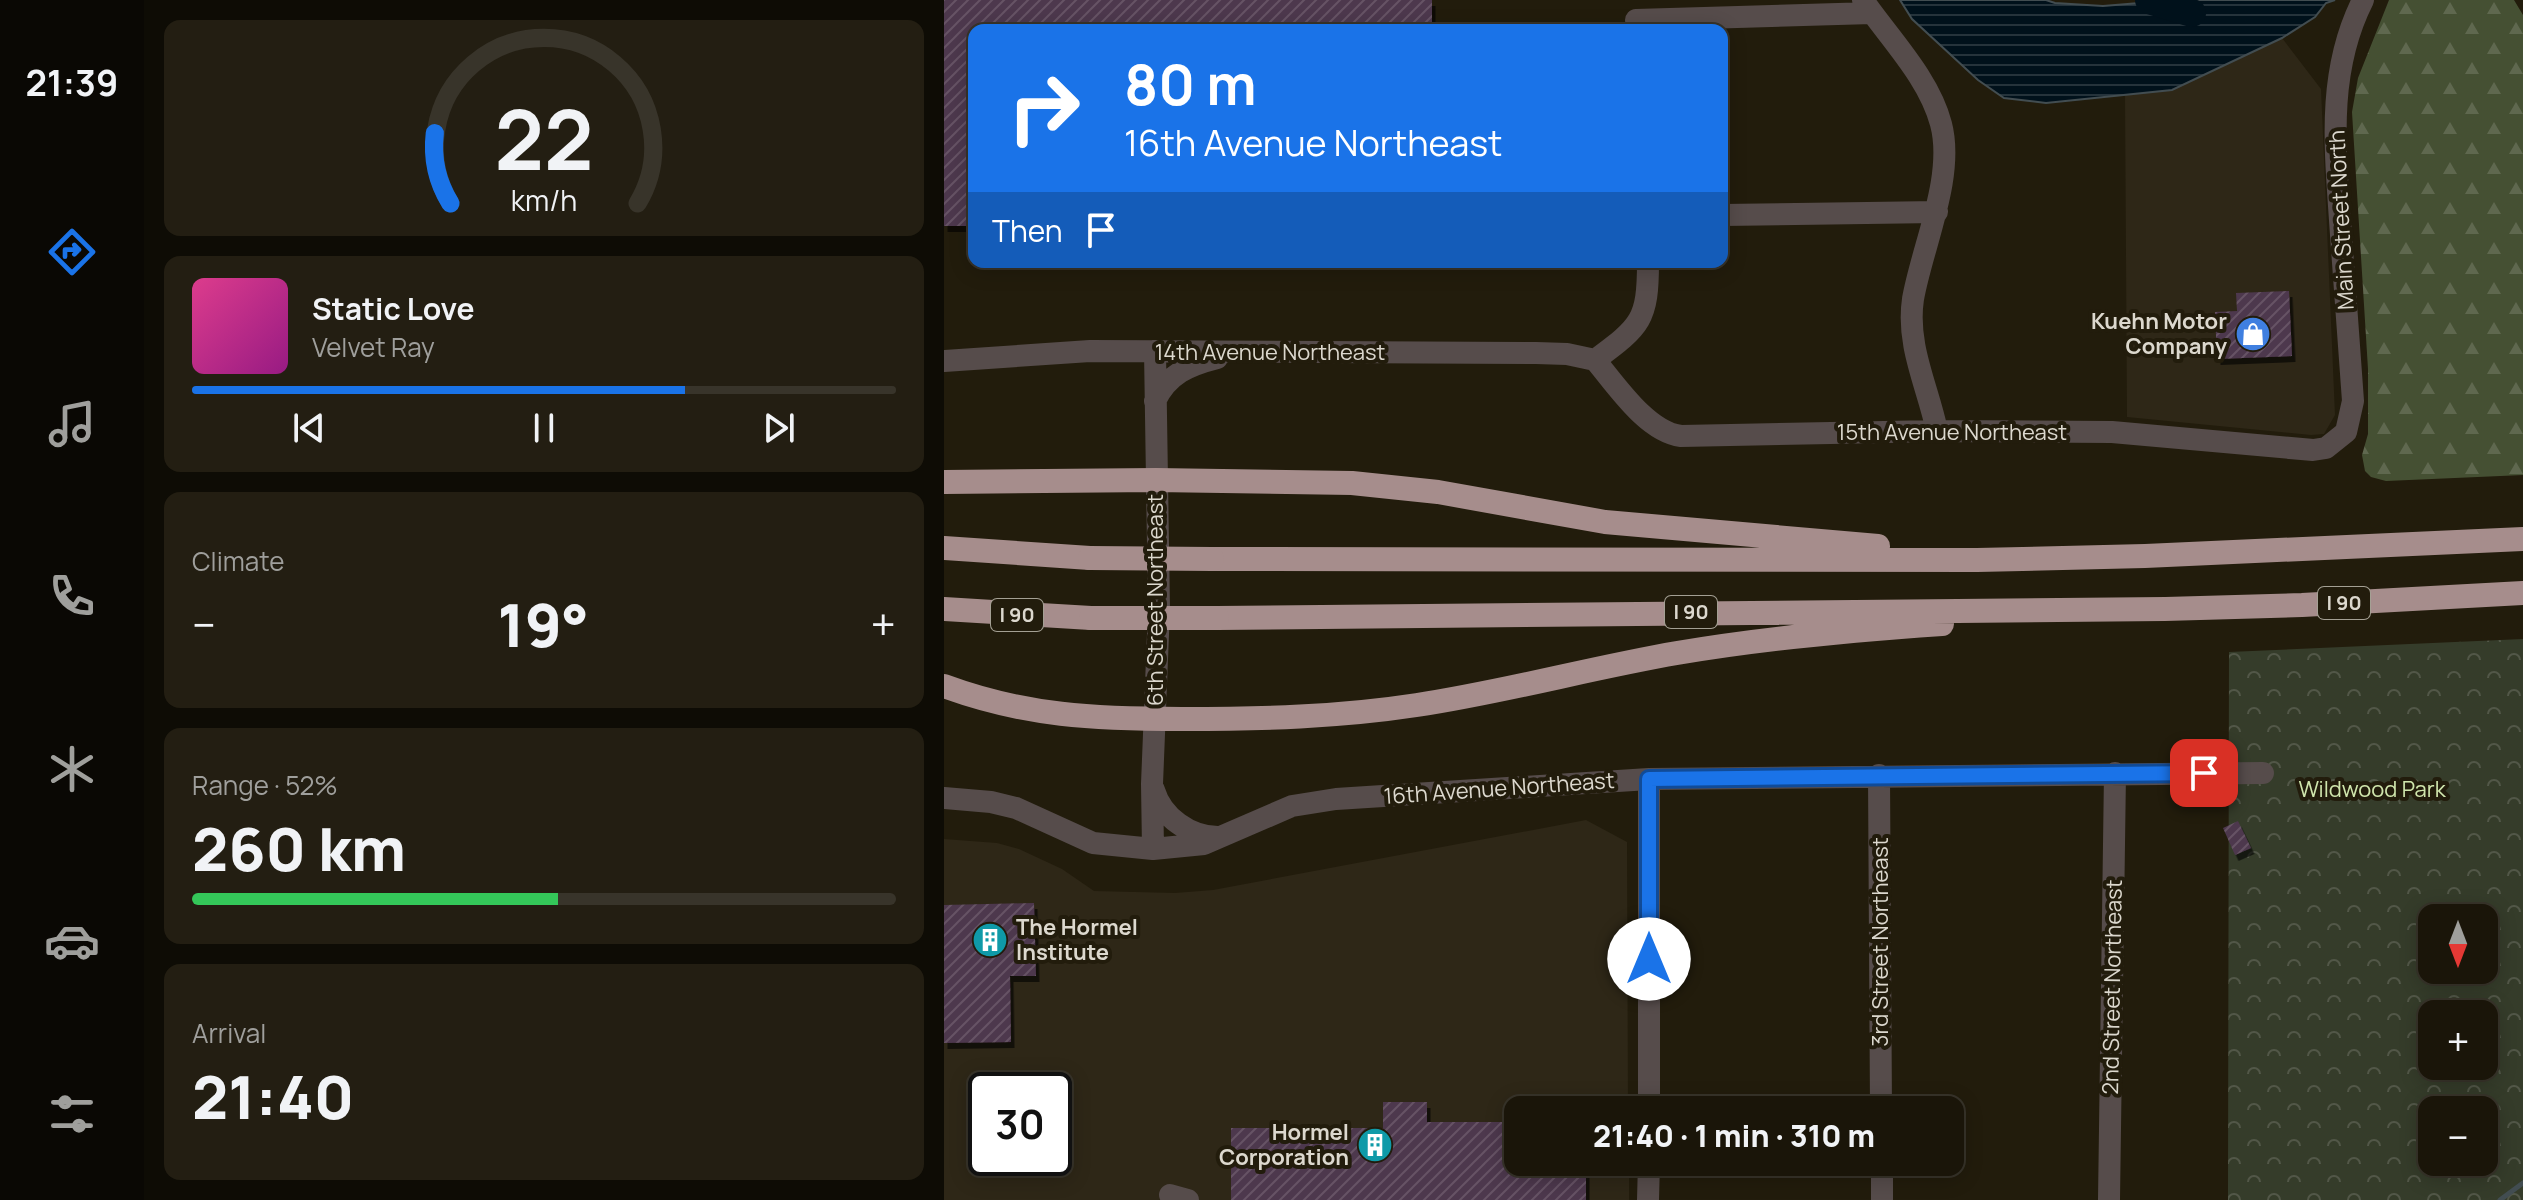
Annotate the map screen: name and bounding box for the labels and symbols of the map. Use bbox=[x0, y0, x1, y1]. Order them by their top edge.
street label: Main Street North bbox=[2321, 129, 2361, 311]
place label: Kuehn Motor Company bbox=[2091, 306, 2228, 361]
shop icon: Kuehn Motor Company bbox=[2234, 315, 2272, 353]
street label: 14th Avenue Northeast bbox=[1155, 337, 1386, 367]
street label: 15th Avenue Northeast bbox=[1837, 417, 2067, 447]
street label: 6th Street Northeast bbox=[1140, 494, 1170, 706]
road number: I 90 bbox=[2318, 587, 2370, 619]
road number: I 90 bbox=[1665, 596, 1717, 628]
road number: I 90 bbox=[991, 599, 1043, 631]
pin bbox=[2170, 739, 2238, 807]
street label: 16th Avenue Northeast bbox=[1383, 765, 1616, 811]
park label: Wildwood Park bbox=[2298, 774, 2447, 804]
street label: 3rd Street Northeast bbox=[1865, 837, 1895, 1047]
street label: 2nd Street Northeast bbox=[2095, 879, 2129, 1095]
north arrow bbox=[2418, 904, 2498, 984]
place label: The Hormel Institute bbox=[1016, 912, 1138, 967]
position arrow bbox=[1607, 917, 1691, 1001]
building icon: The Hormel Institute bbox=[971, 921, 1009, 959]
speed limit sign: 30 bbox=[968, 1072, 1072, 1176]
place label: Hormel Corporation bbox=[1219, 1117, 1349, 1172]
building icon: Hormel Corporation bbox=[1356, 1126, 1394, 1164]

